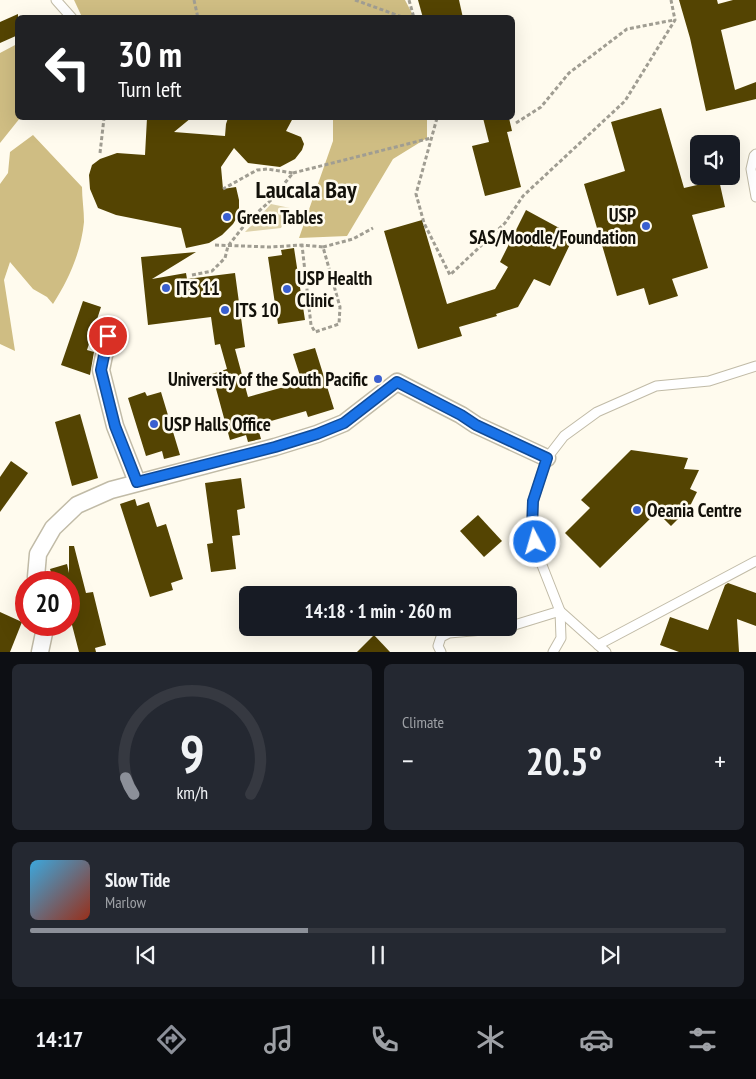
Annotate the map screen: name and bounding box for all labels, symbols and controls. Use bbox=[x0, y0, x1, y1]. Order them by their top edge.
text: 30 m bbox=[118, 31, 182, 77]
icon: left bbox=[35, 35, 100, 100]
text: Turn left bbox=[118, 75, 182, 103]
map controls bbox=[690, 135, 740, 185]
button: sound bbox=[690, 135, 740, 185]
district label: Laucala Bay bbox=[255, 174, 357, 205]
place label: USP SAS/Moodle/Foundation bbox=[469, 203, 636, 249]
place label: Green Tables bbox=[237, 205, 324, 229]
marker: Green Tables bbox=[221, 211, 233, 223]
marker: USP SAS/Moodle/Foundation bbox=[640, 220, 652, 232]
place label: USP Health Clinic bbox=[297, 266, 372, 312]
place label: ITS 11 bbox=[176, 276, 220, 300]
marker: ITS 11 bbox=[160, 282, 172, 294]
marker: USP Health Clinic bbox=[281, 283, 293, 295]
place label: ITS 10 bbox=[235, 298, 279, 322]
marker: ITS 10 bbox=[219, 304, 231, 316]
pin bbox=[87, 315, 129, 357]
icon: arrive bbox=[94, 322, 122, 350]
place label: University of the South Pacific bbox=[168, 367, 368, 391]
marker: University of the South Pacific bbox=[372, 373, 384, 385]
place label: USP Halls Office bbox=[164, 412, 271, 436]
marker: USP Halls Office bbox=[148, 418, 160, 430]
place label: Oeania Centre bbox=[647, 498, 742, 522]
marker: Oeania Centre bbox=[631, 504, 643, 516]
position arrow bbox=[508, 515, 560, 567]
speed limit sign: 20 bbox=[15, 571, 80, 636]
text: 14:18 · 1 min · 260 m bbox=[305, 599, 451, 623]
text: Climate bbox=[402, 712, 444, 732]
text: 9 bbox=[180, 720, 204, 787]
text: 20.5° bbox=[526, 736, 602, 785]
text: − bbox=[402, 742, 414, 779]
text: + bbox=[714, 742, 726, 779]
text: km/h bbox=[176, 781, 208, 804]
text: Slow Tide bbox=[105, 868, 170, 892]
text: Marlow bbox=[105, 892, 146, 912]
icon: previous bbox=[132, 941, 160, 969]
icon: pause bbox=[364, 941, 392, 969]
icon: next bbox=[596, 941, 624, 969]
icon: directions bbox=[154, 1022, 189, 1057]
icon: music bbox=[261, 1022, 296, 1057]
icon: phone bbox=[367, 1022, 402, 1057]
icon: climate bbox=[473, 1022, 508, 1057]
icon: car bbox=[579, 1022, 614, 1057]
icon: filters bbox=[685, 1022, 720, 1057]
text: 14:17 bbox=[36, 1025, 83, 1053]

